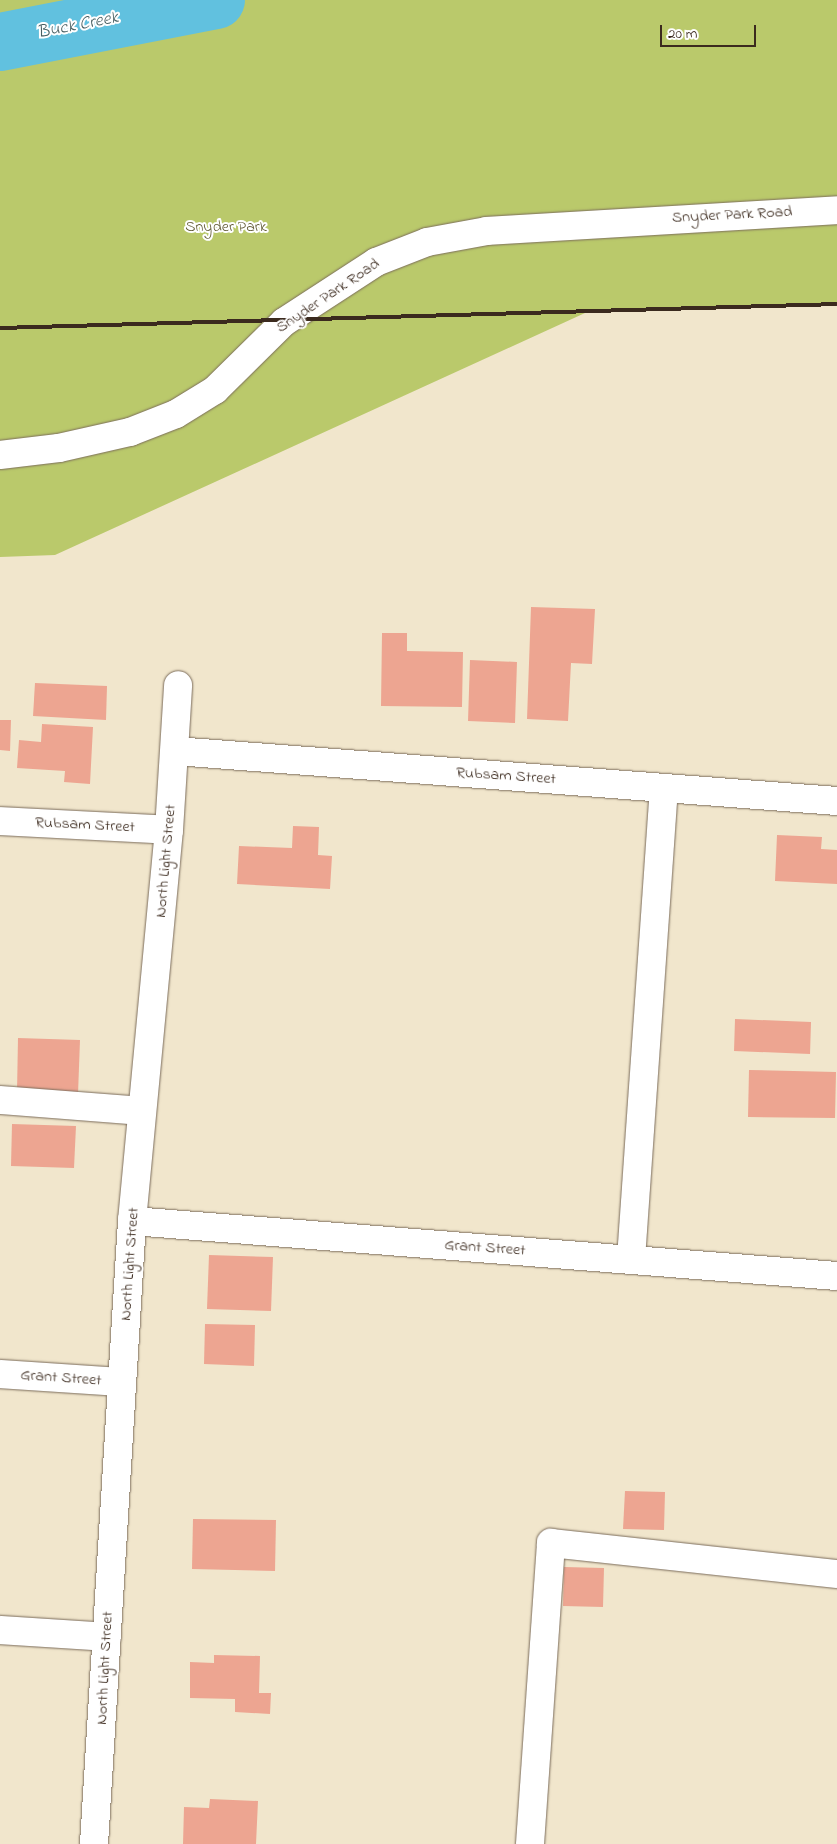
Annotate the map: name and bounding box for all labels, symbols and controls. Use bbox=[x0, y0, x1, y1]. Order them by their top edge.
water label: Buck Creek bbox=[36, 8, 120, 44]
scale bar bbox=[662, 15, 758, 47]
text: 20 m bbox=[668, 23, 697, 45]
street label: Snyder Park Road bbox=[671, 202, 793, 228]
park label: Snyder Park bbox=[185, 217, 267, 237]
street label: Snyder Park Road bbox=[273, 254, 383, 338]
street label: Rubsam Street bbox=[455, 763, 557, 789]
street label: North Light Street bbox=[151, 804, 181, 918]
street label: Rubsam Street bbox=[35, 813, 135, 837]
street label: North Light Street bbox=[116, 1207, 144, 1321]
street label: Grant Street bbox=[444, 1236, 526, 1260]
street label: Grant Street bbox=[20, 1366, 102, 1390]
street label: North Light Street bbox=[92, 1611, 118, 1725]

